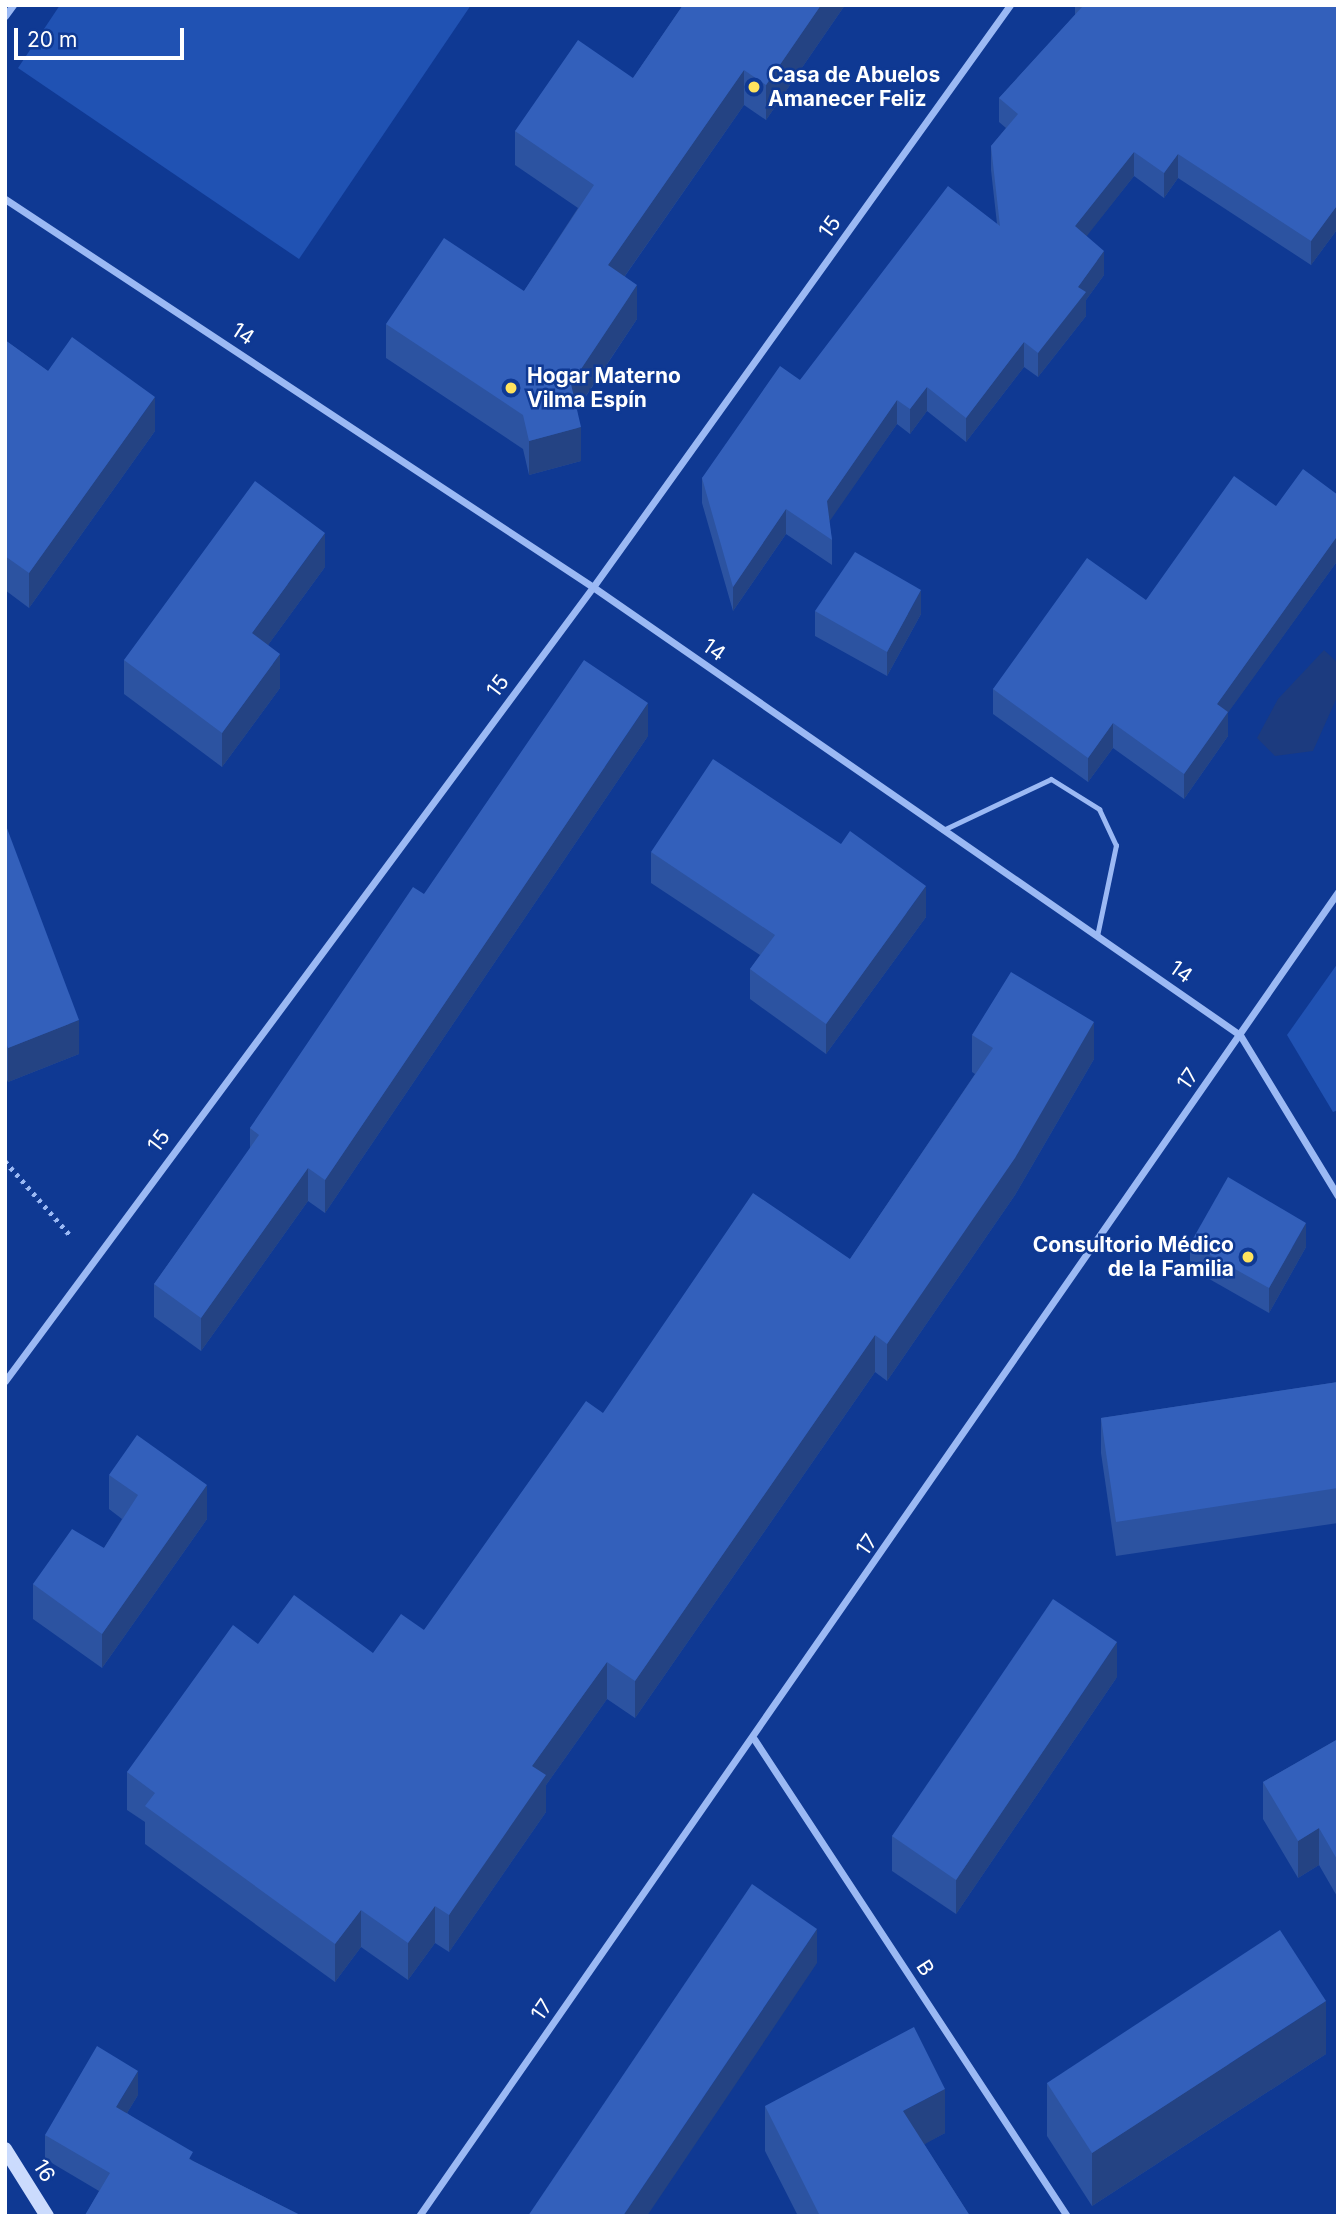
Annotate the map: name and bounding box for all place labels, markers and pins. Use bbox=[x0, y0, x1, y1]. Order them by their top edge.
place label: Casa de Abuelos Amanecer Feliz bbox=[768, 62, 940, 112]
marker: Casa de Abuelos Amanecer Feliz bbox=[746, 79, 762, 95]
place label: Hogar Materno Vilma Espín bbox=[527, 363, 681, 413]
marker: Hogar Materno Vilma Espín bbox=[501, 378, 521, 398]
place label: Consultorio Médico de la Familia bbox=[1033, 1232, 1234, 1282]
marker: Consultorio Médico de la Familia bbox=[1240, 1249, 1256, 1265]

